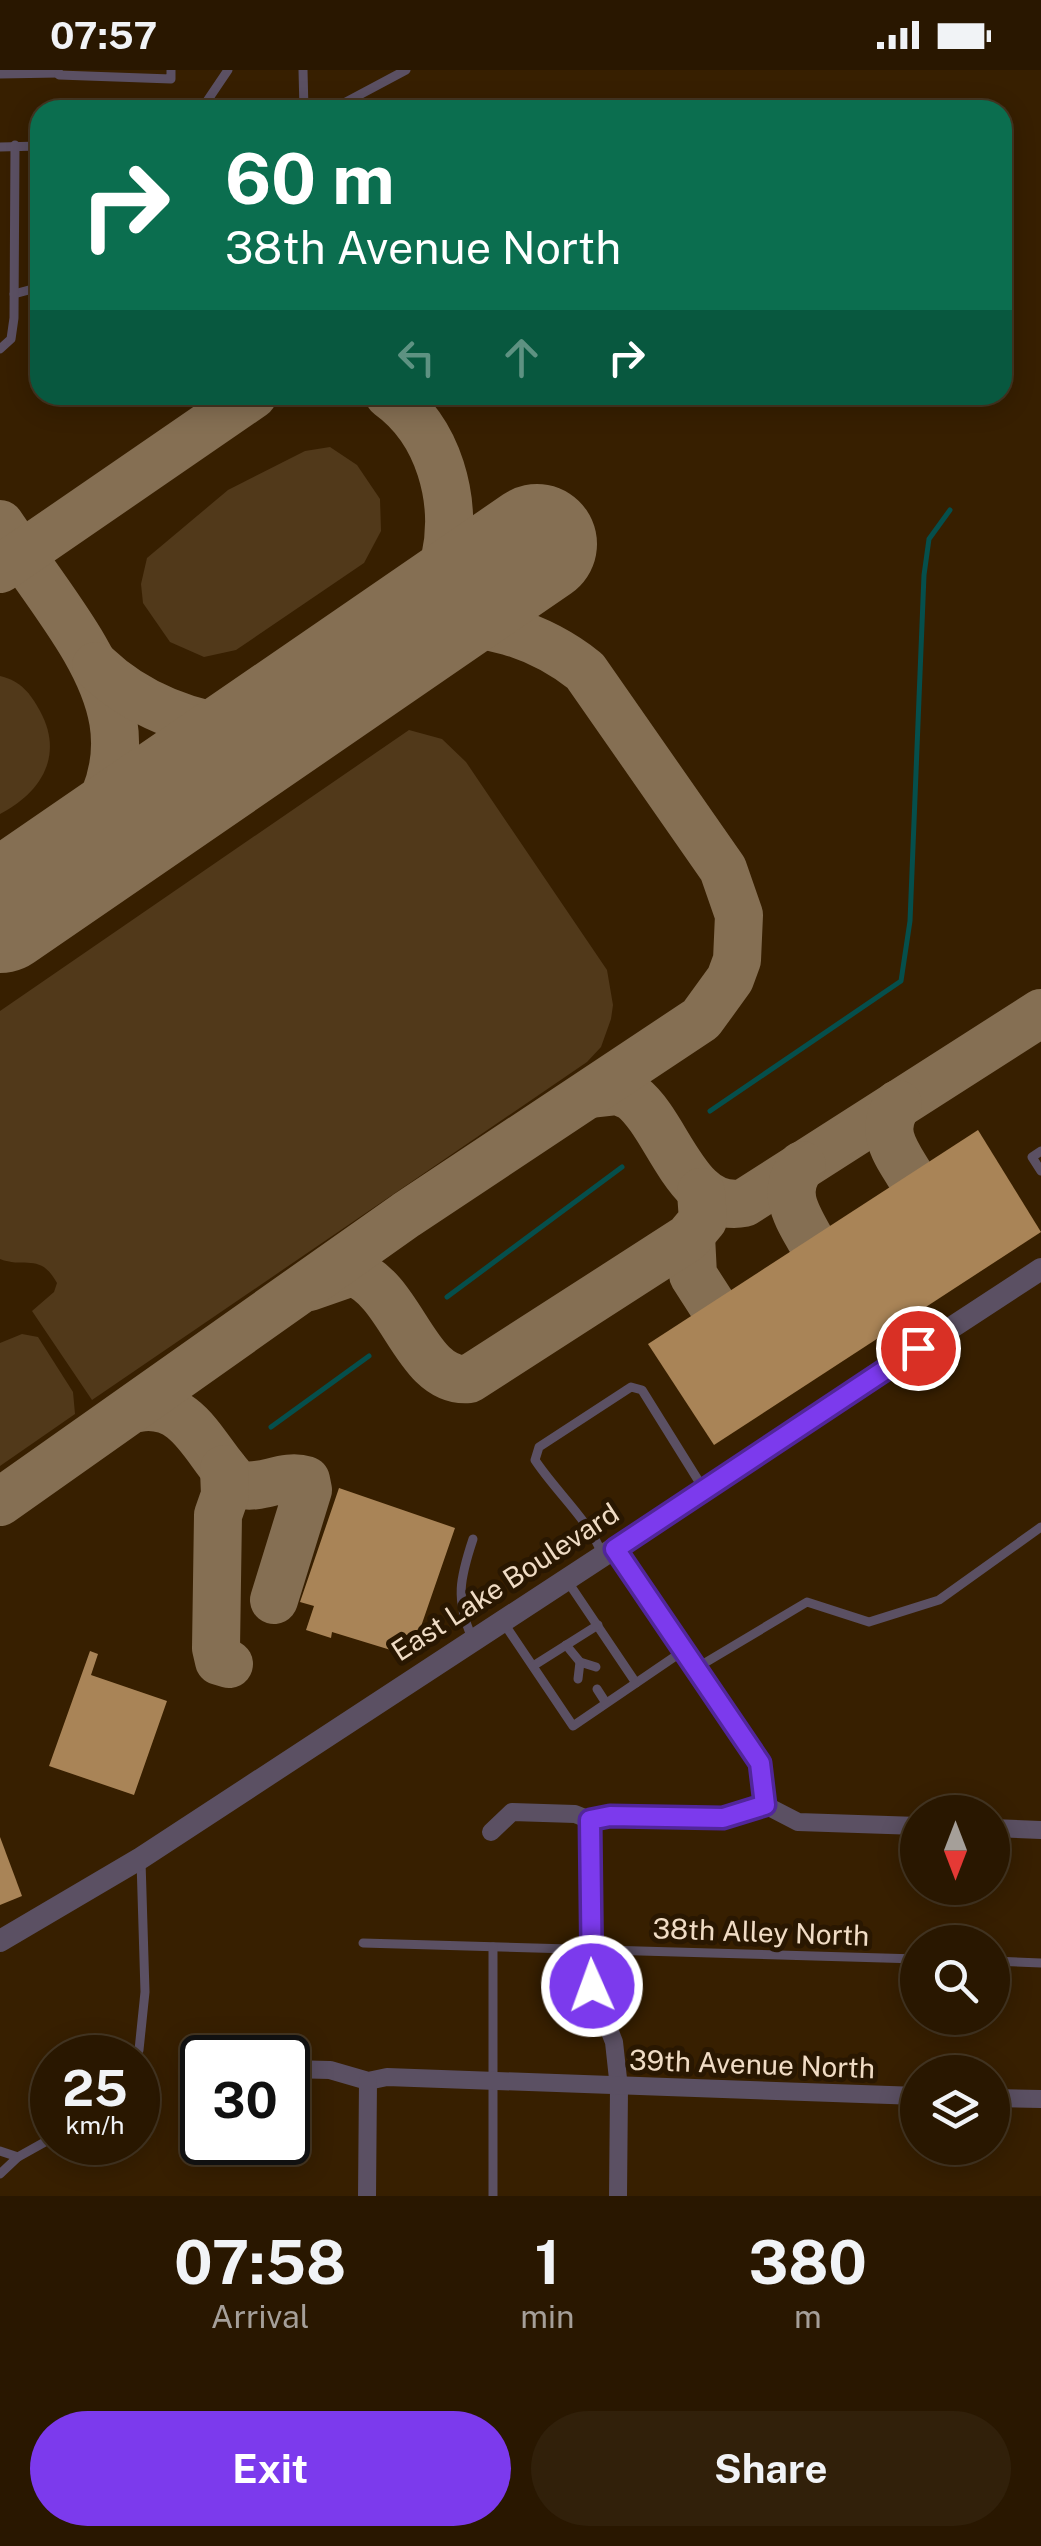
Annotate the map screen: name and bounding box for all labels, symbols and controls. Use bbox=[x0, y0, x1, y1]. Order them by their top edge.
text: 07:57 bbox=[50, 13, 157, 58]
text: 60 m bbox=[225, 137, 395, 220]
icon: right bbox=[60, 140, 190, 270]
text: 38th Avenue North bbox=[225, 221, 621, 274]
icon: left bbox=[389, 330, 444, 385]
icon: ahead bbox=[494, 330, 549, 385]
icon: right bbox=[599, 330, 654, 385]
pin bbox=[876, 1306, 961, 1391]
icon: arrive bbox=[891, 1321, 946, 1376]
street label: East Lake Boulevard bbox=[385, 1496, 624, 1667]
north arrow bbox=[900, 1795, 1010, 1905]
map controls bbox=[900, 1795, 1010, 2165]
street label: 38th Alley North bbox=[652, 1911, 870, 1952]
button: search bbox=[900, 1925, 1010, 2035]
position arrow bbox=[540, 1934, 644, 2038]
speed limit sign: 30 bbox=[180, 2035, 310, 2165]
street label: 39th Avenue North bbox=[629, 2043, 875, 2084]
button: layers bbox=[900, 2055, 1010, 2165]
text: 25 bbox=[62, 2058, 128, 2117]
text: km/h bbox=[66, 2110, 124, 2140]
text: 07:58 bbox=[174, 2227, 346, 2298]
text: 1 bbox=[535, 2227, 560, 2298]
text: 380 bbox=[749, 2227, 867, 2298]
text: Arrival bbox=[211, 2298, 310, 2335]
text: min bbox=[520, 2298, 574, 2335]
text: m bbox=[794, 2298, 822, 2335]
button: Exit bbox=[30, 2411, 511, 2526]
button: Share bbox=[531, 2411, 1011, 2526]

